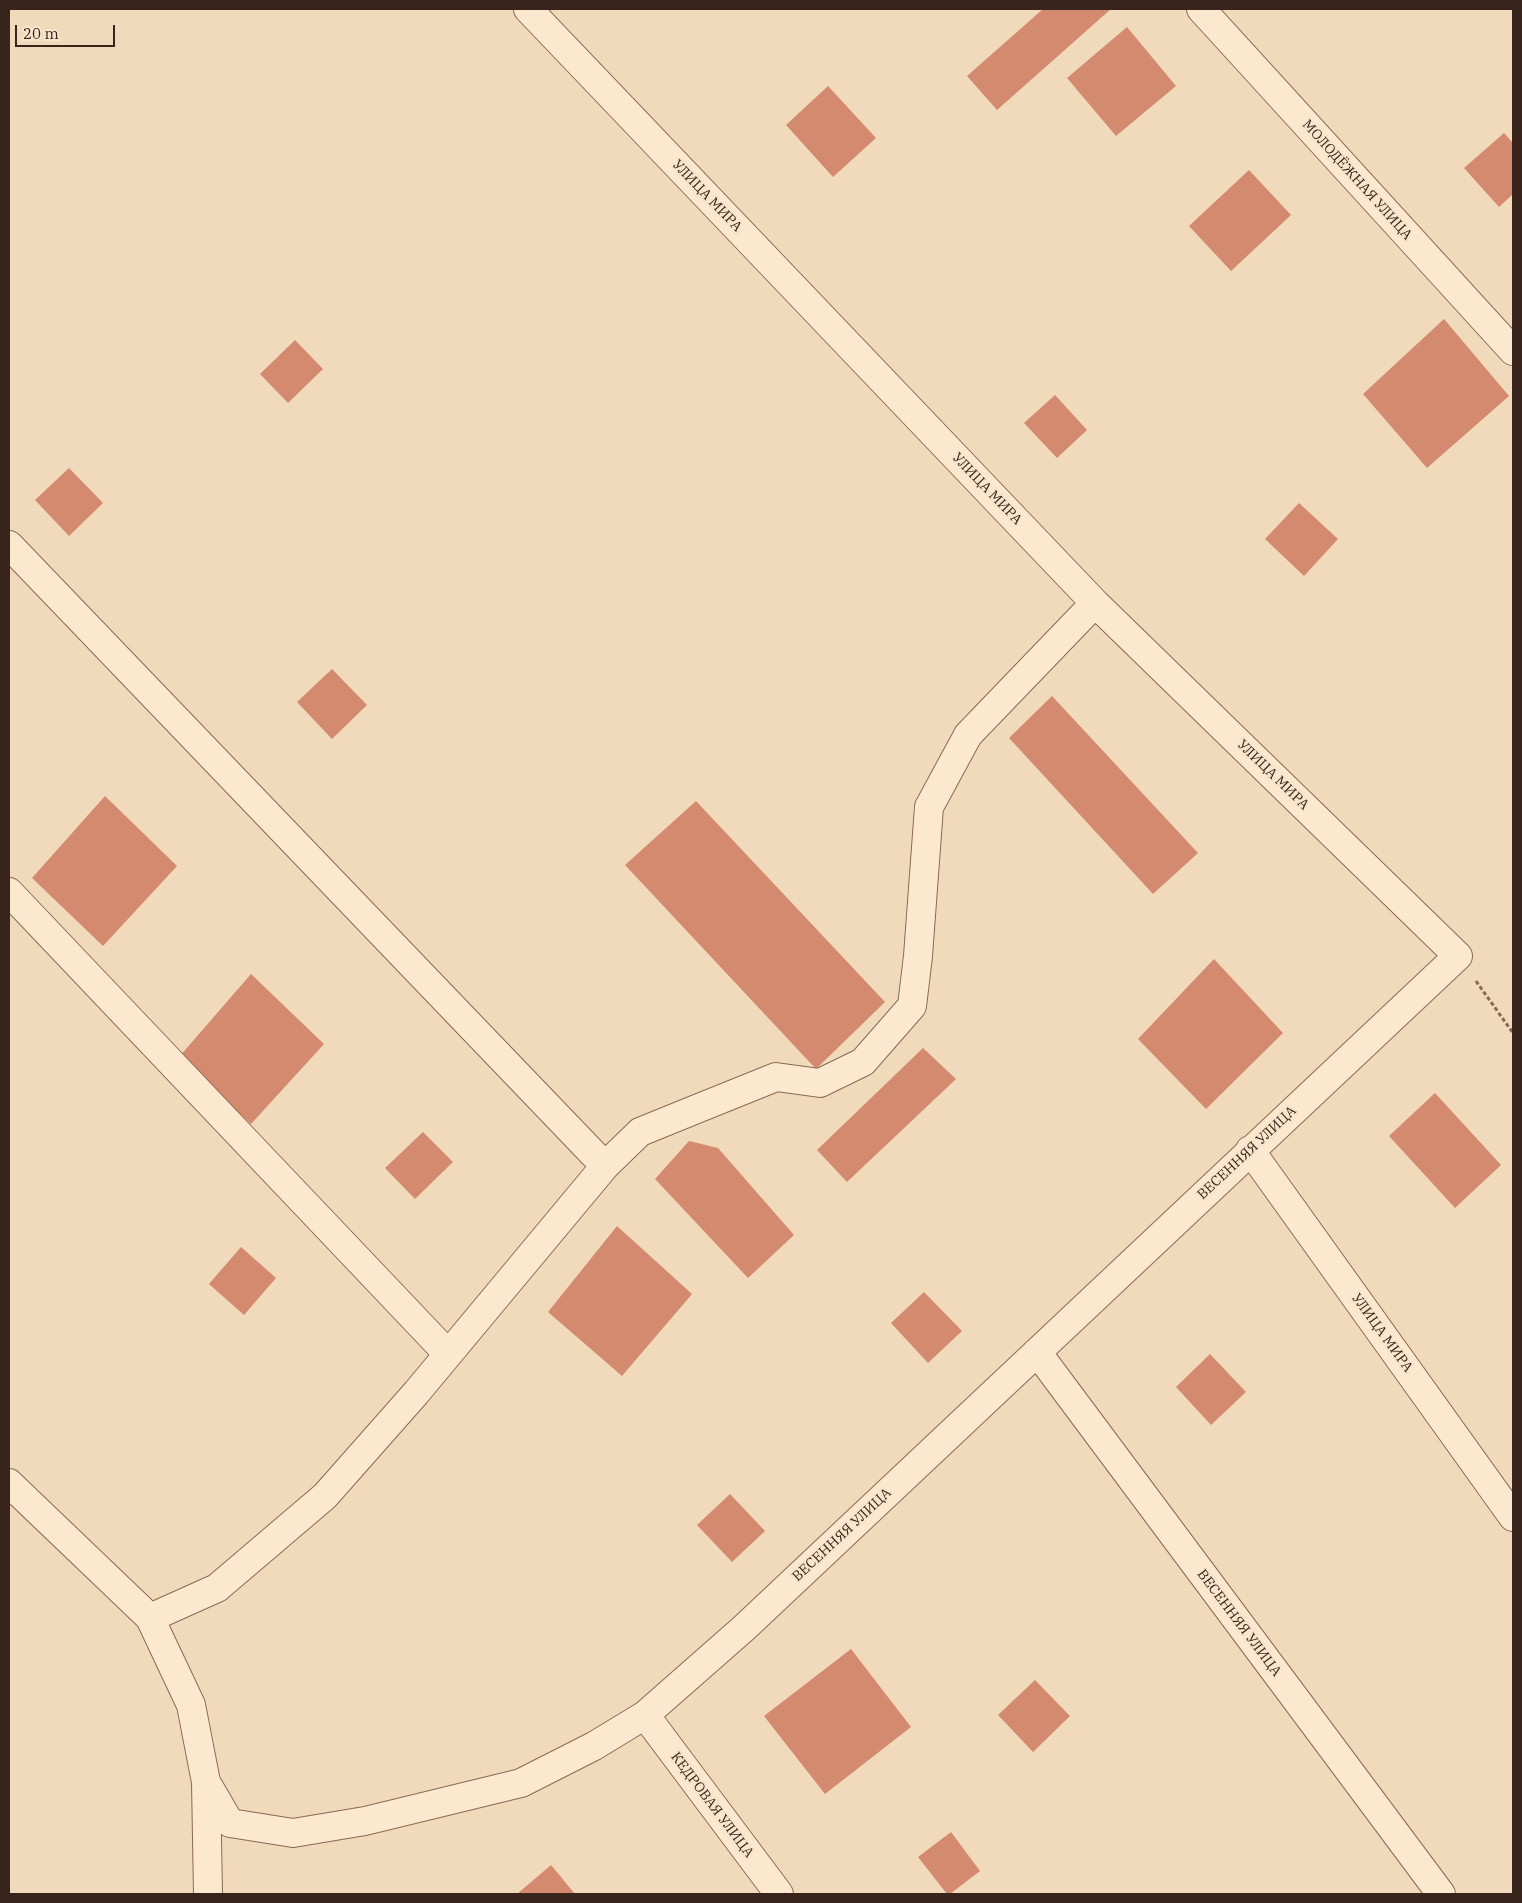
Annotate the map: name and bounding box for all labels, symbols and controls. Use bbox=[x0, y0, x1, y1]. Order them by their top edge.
scale bar bbox=[18, 15, 118, 47]
text: 20 m bbox=[23, 24, 59, 43]
street label: МОЛОДЁЖНАЯ УЛИЦА bbox=[1299, 116, 1415, 244]
street label: УЛИЦА МИРА bbox=[669, 157, 745, 235]
street label: УЛИЦА МИРА bbox=[949, 450, 1025, 528]
street label: УЛИЦА МИРА bbox=[1234, 737, 1312, 813]
street label: ВЕСЕННЯЯ УЛИЦА bbox=[1194, 1103, 1300, 1203]
street label: УЛИЦА МИРА bbox=[1348, 1290, 1416, 1376]
street label: ВЕСЕННЯЯ УЛИЦА bbox=[789, 1485, 895, 1585]
street label: ВЕСЕННЯЯ УЛИЦА bbox=[1193, 1566, 1285, 1680]
street label: КЕДРОВАЯ УЛИЦА bbox=[667, 1749, 757, 1861]

